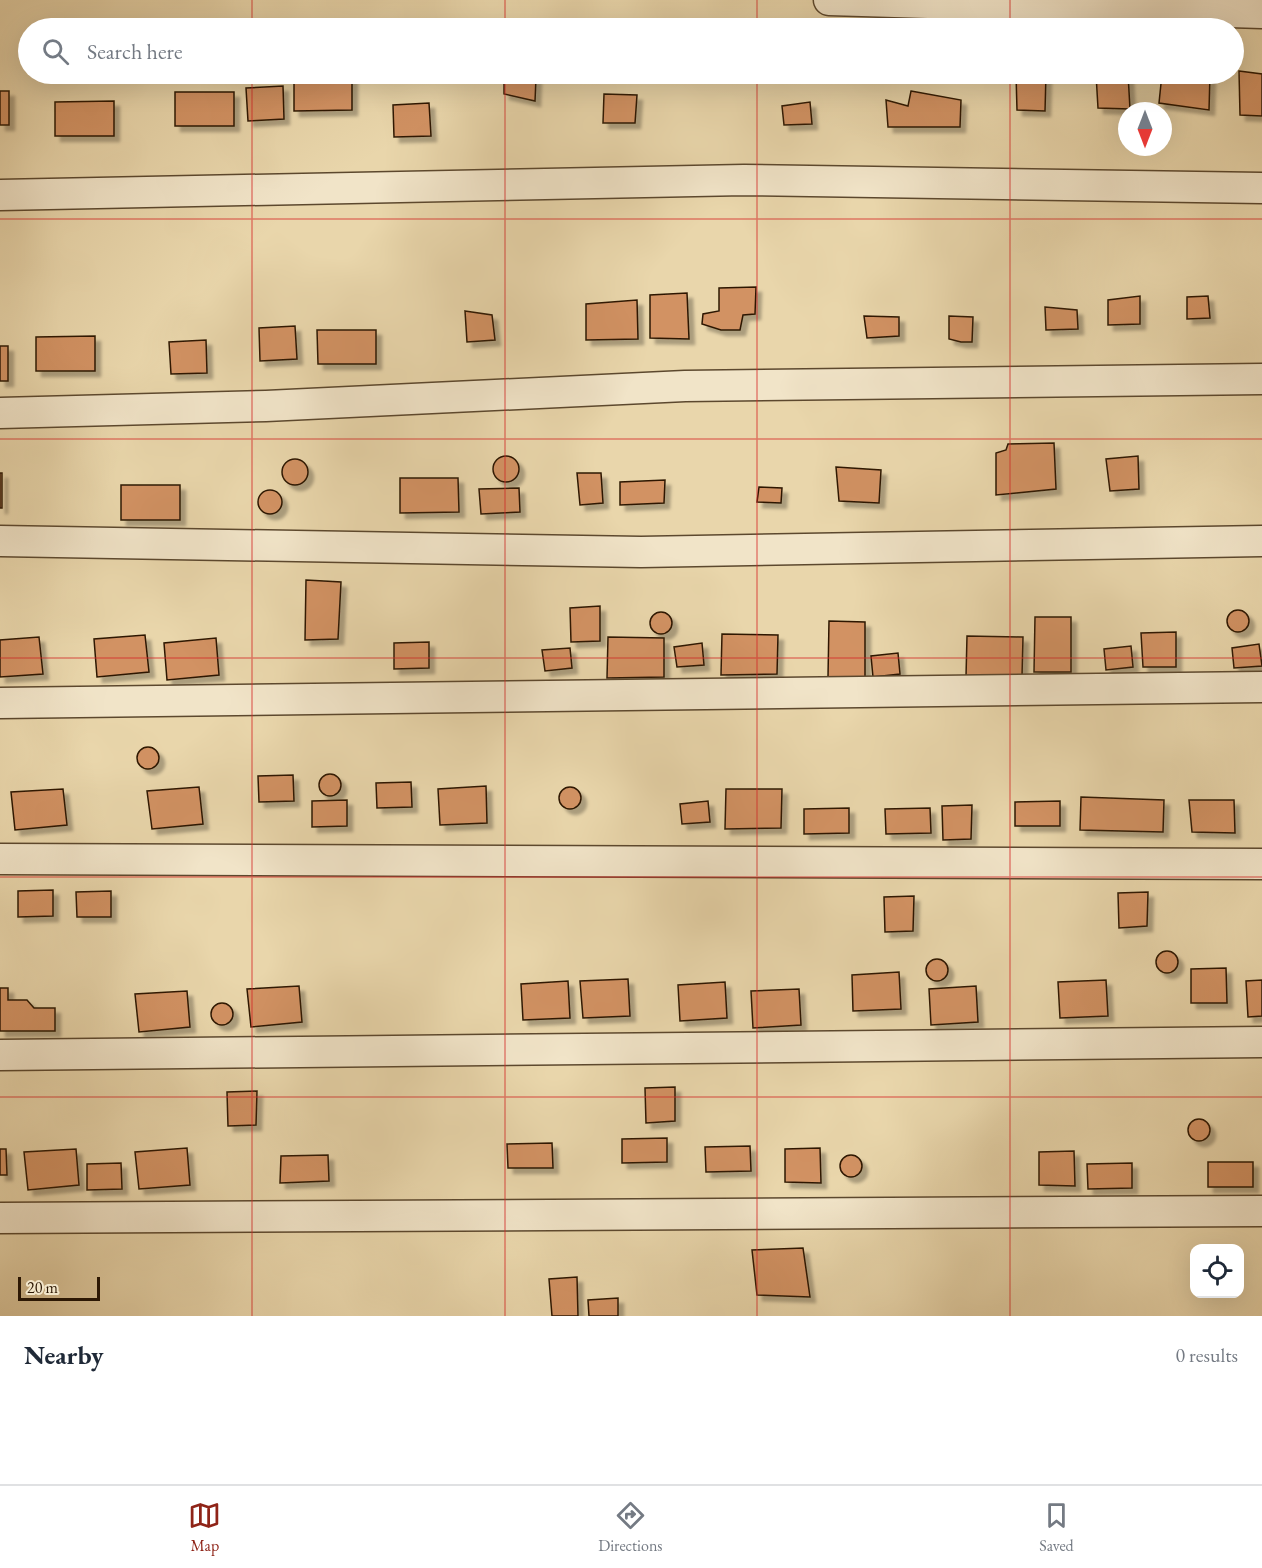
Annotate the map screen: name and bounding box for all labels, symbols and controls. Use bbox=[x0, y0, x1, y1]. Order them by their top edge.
search box bbox=[18, 18, 1244, 84]
icon: search bbox=[39, 35, 72, 68]
text: Search here bbox=[87, 37, 182, 66]
north arrow bbox=[1118, 102, 1172, 156]
map controls bbox=[1190, 1244, 1244, 1298]
button: locate bbox=[1190, 1244, 1244, 1298]
scale bar bbox=[18, 1274, 100, 1302]
text: 20 m bbox=[27, 1277, 58, 1298]
text: Nearby bbox=[24, 1338, 104, 1372]
text: 0 results bbox=[1175, 1342, 1238, 1368]
tab: Map bbox=[188, 1499, 221, 1556]
tab: Directions bbox=[598, 1499, 663, 1556]
tab: Saved bbox=[1039, 1499, 1074, 1556]

